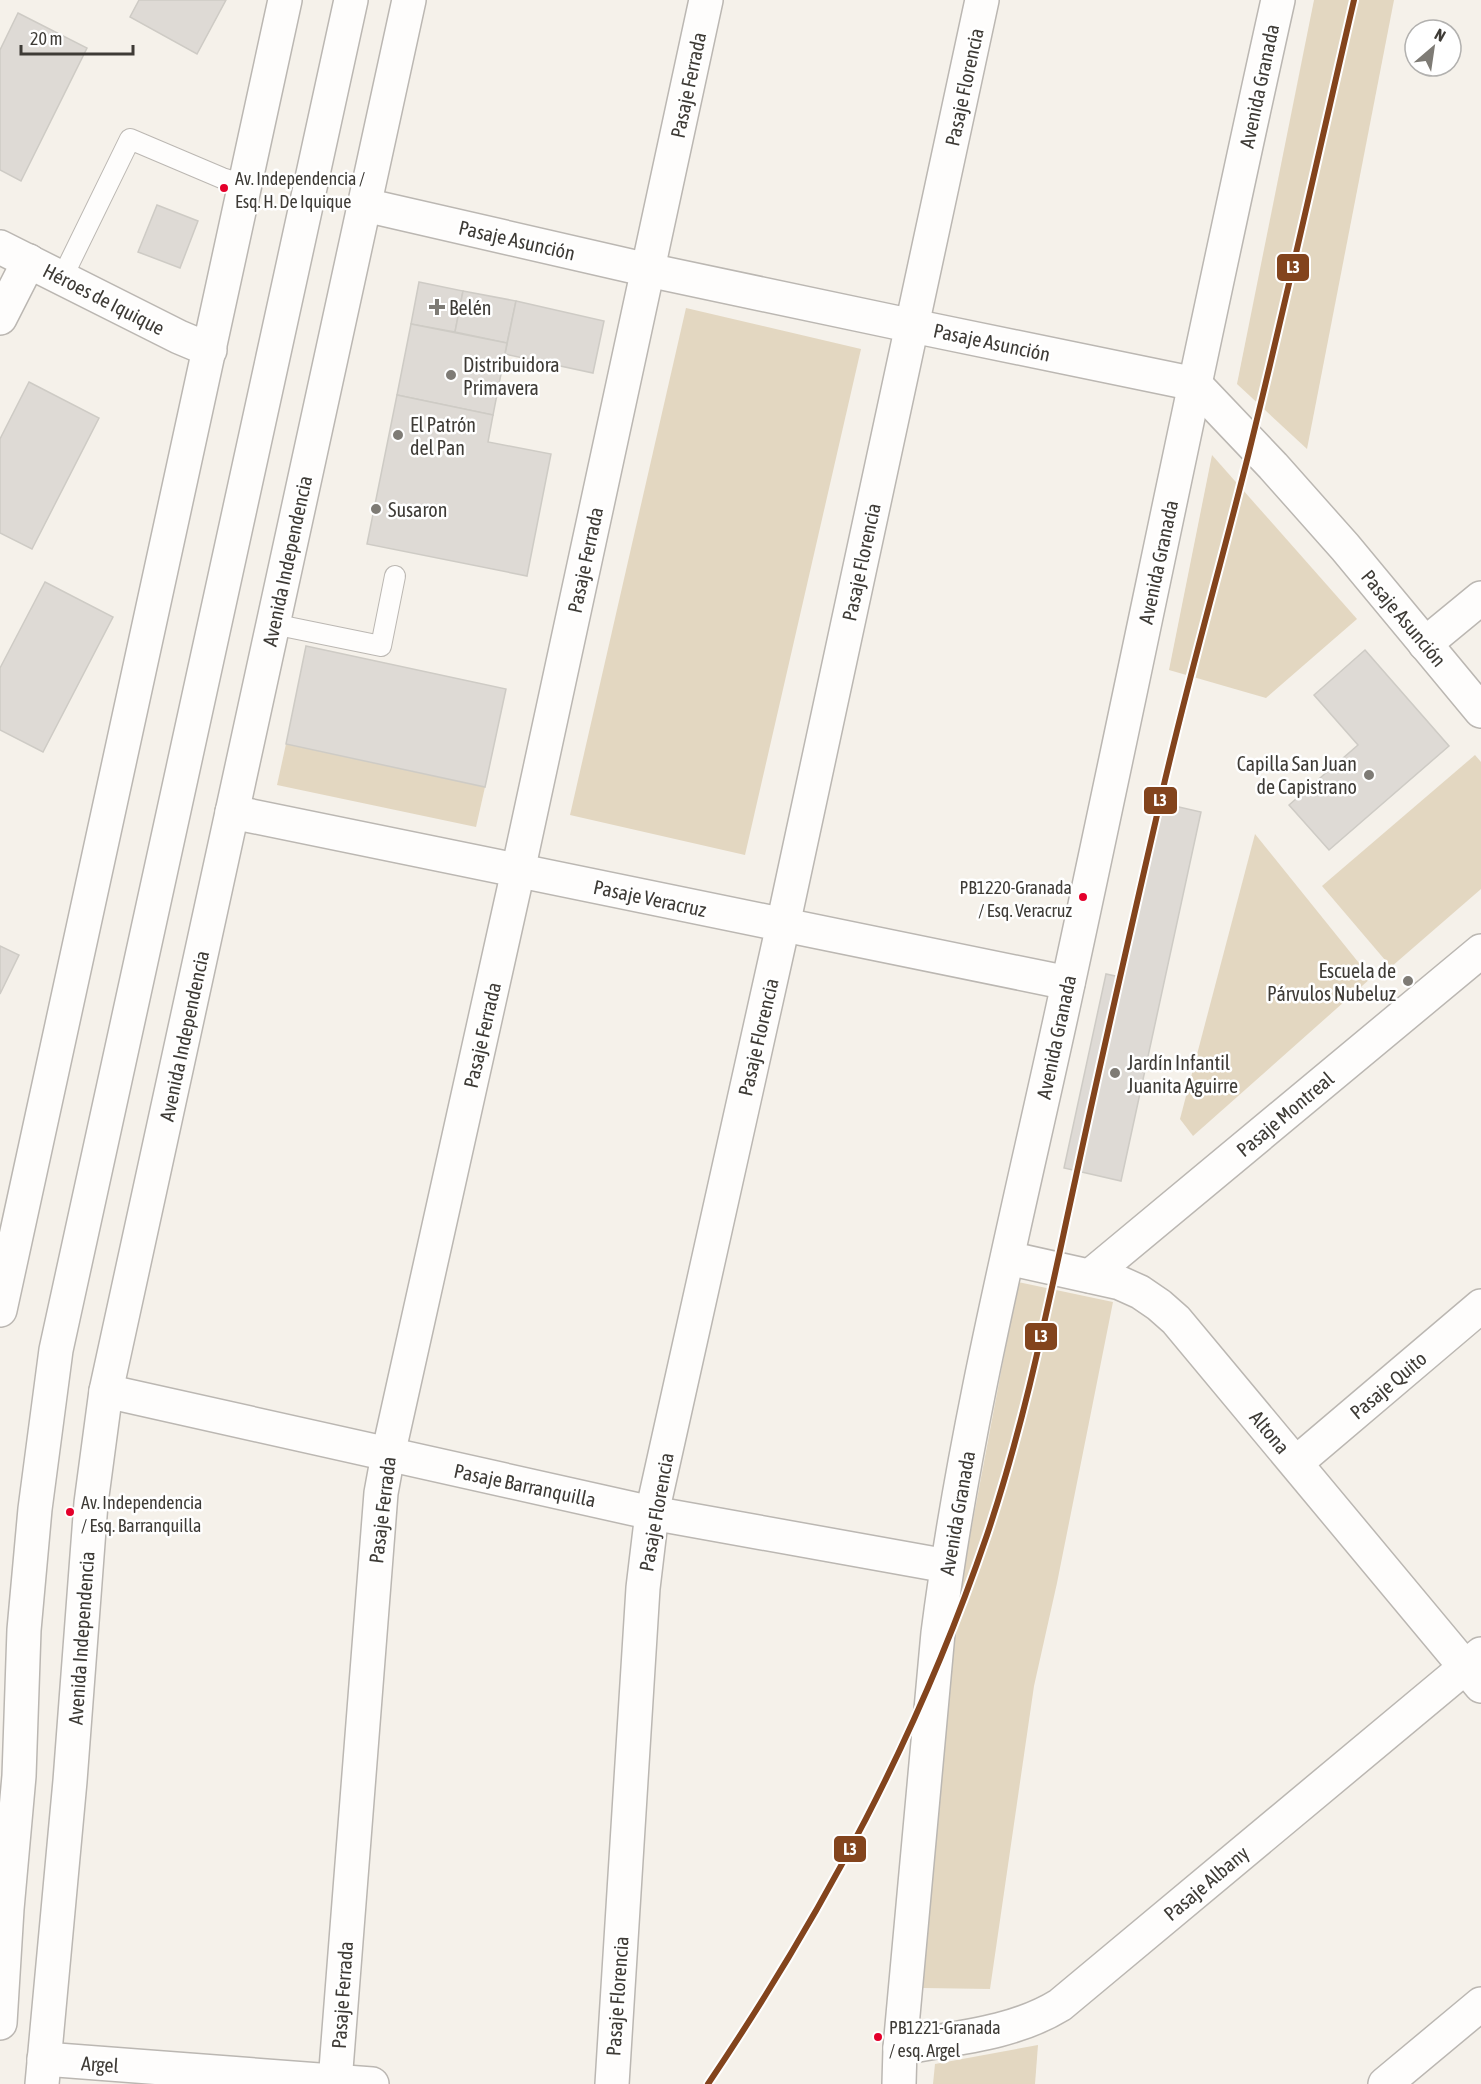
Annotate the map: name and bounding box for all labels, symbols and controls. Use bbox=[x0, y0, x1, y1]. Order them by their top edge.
scale bar bbox=[21, 18, 134, 56]
north arrow bbox=[1403, 18, 1463, 78]
street label: Avenida Granada bbox=[1235, 22, 1283, 150]
text: N bbox=[1432, 25, 1449, 45]
street label: Pasaje Florencia bbox=[940, 26, 988, 148]
text: 20 m bbox=[30, 28, 62, 49]
street label: Pasaje Ferrada bbox=[666, 30, 710, 140]
place label: Av. Independencia / Esq. H. De Iquique bbox=[235, 168, 365, 212]
marker: Av. Independencia / Esq. H. De Iquique bbox=[218, 182, 230, 194]
street label: Pasaje Asunción bbox=[457, 215, 577, 265]
line badge: L3 bbox=[1276, 253, 1310, 282]
text: L3 bbox=[1286, 258, 1300, 276]
street label: Héroes de Iquique bbox=[39, 259, 169, 339]
place label: Belén bbox=[449, 296, 491, 319]
marker: Belén bbox=[430, 300, 444, 314]
street label: Pasaje Asunción bbox=[932, 318, 1052, 366]
place label: Distribuidora Primavera bbox=[463, 353, 560, 399]
marker: Distribuidora Primavera bbox=[444, 368, 458, 382]
place label: El Patrón del Pan bbox=[410, 413, 476, 459]
marker: El Patrón del Pan bbox=[391, 428, 405, 442]
street label: Avenida Independencia bbox=[258, 474, 316, 648]
place label: Susaron bbox=[388, 498, 447, 521]
street label: Avenida Granada bbox=[1134, 498, 1182, 626]
street label: Pasaje Florencia bbox=[837, 501, 885, 623]
marker: Susaron bbox=[369, 502, 383, 516]
street label: Pasaje Ferrada bbox=[563, 505, 607, 615]
street label: Pasaje Asunción bbox=[1357, 565, 1451, 671]
place label: Capilla San Juan de Capistrano bbox=[1237, 752, 1357, 798]
marker: Capilla San Juan de Capistrano bbox=[1362, 768, 1376, 782]
line badge: L3 bbox=[1143, 786, 1178, 815]
text: L3 bbox=[1153, 791, 1167, 809]
street label: Pasaje Veracruz bbox=[591, 875, 709, 921]
place label: PB1220-Granada / Esq. Veracruz bbox=[959, 877, 1073, 921]
marker: PB1220-Granada / Esq. Veracruz bbox=[1077, 891, 1089, 903]
street label: Avenida Independencia bbox=[155, 949, 213, 1123]
place label: Escuela de Párvulos Nubeluz bbox=[1267, 959, 1396, 1005]
street label: Avenida Granada bbox=[1032, 973, 1080, 1101]
marker: Escuela de Párvulos Nubeluz bbox=[1401, 974, 1415, 988]
street label: Pasaje Florencia bbox=[733, 976, 783, 1098]
street label: Pasaje Ferrada bbox=[459, 980, 505, 1090]
place label: Jardín Infantil Juanita Aguirre bbox=[1127, 1051, 1238, 1097]
marker: Jardín Infantil Juanita Aguirre bbox=[1108, 1066, 1122, 1080]
street label: Pasaje Montreal bbox=[1232, 1066, 1339, 1161]
line badge: L3 bbox=[1024, 1322, 1058, 1351]
text: L3 bbox=[1034, 1327, 1048, 1345]
street label: Pasaje Quito bbox=[1345, 1346, 1431, 1424]
street label: Altona bbox=[1245, 1406, 1295, 1458]
street label: Avenida Granada bbox=[935, 1449, 979, 1577]
street label: Pasaje Florencia bbox=[634, 1451, 678, 1573]
street label: Pasaje Ferrada bbox=[364, 1455, 400, 1565]
street label: Pasaje Barranquilla bbox=[452, 1459, 598, 1511]
place label: Av. Independencia / Esq. Barranquilla bbox=[81, 1492, 202, 1536]
marker: Av. Independencia / Esq. Barranquilla bbox=[64, 1506, 76, 1518]
street label: Avenida Independencia bbox=[63, 1550, 99, 1726]
line badge: L3 bbox=[833, 1835, 867, 1863]
text: L3 bbox=[843, 1840, 857, 1858]
street label: Pasaje Albany bbox=[1159, 1841, 1253, 1925]
street label: Pasaje Florencia bbox=[601, 1935, 633, 2057]
street label: Pasaje Ferrada bbox=[327, 1940, 357, 2050]
place label: PB1221-Granada / esq. Argel bbox=[889, 2017, 1001, 2061]
marker: PB1221-Granada / esq. Argel bbox=[872, 2031, 884, 2043]
street label: Argel bbox=[80, 2051, 120, 2077]

